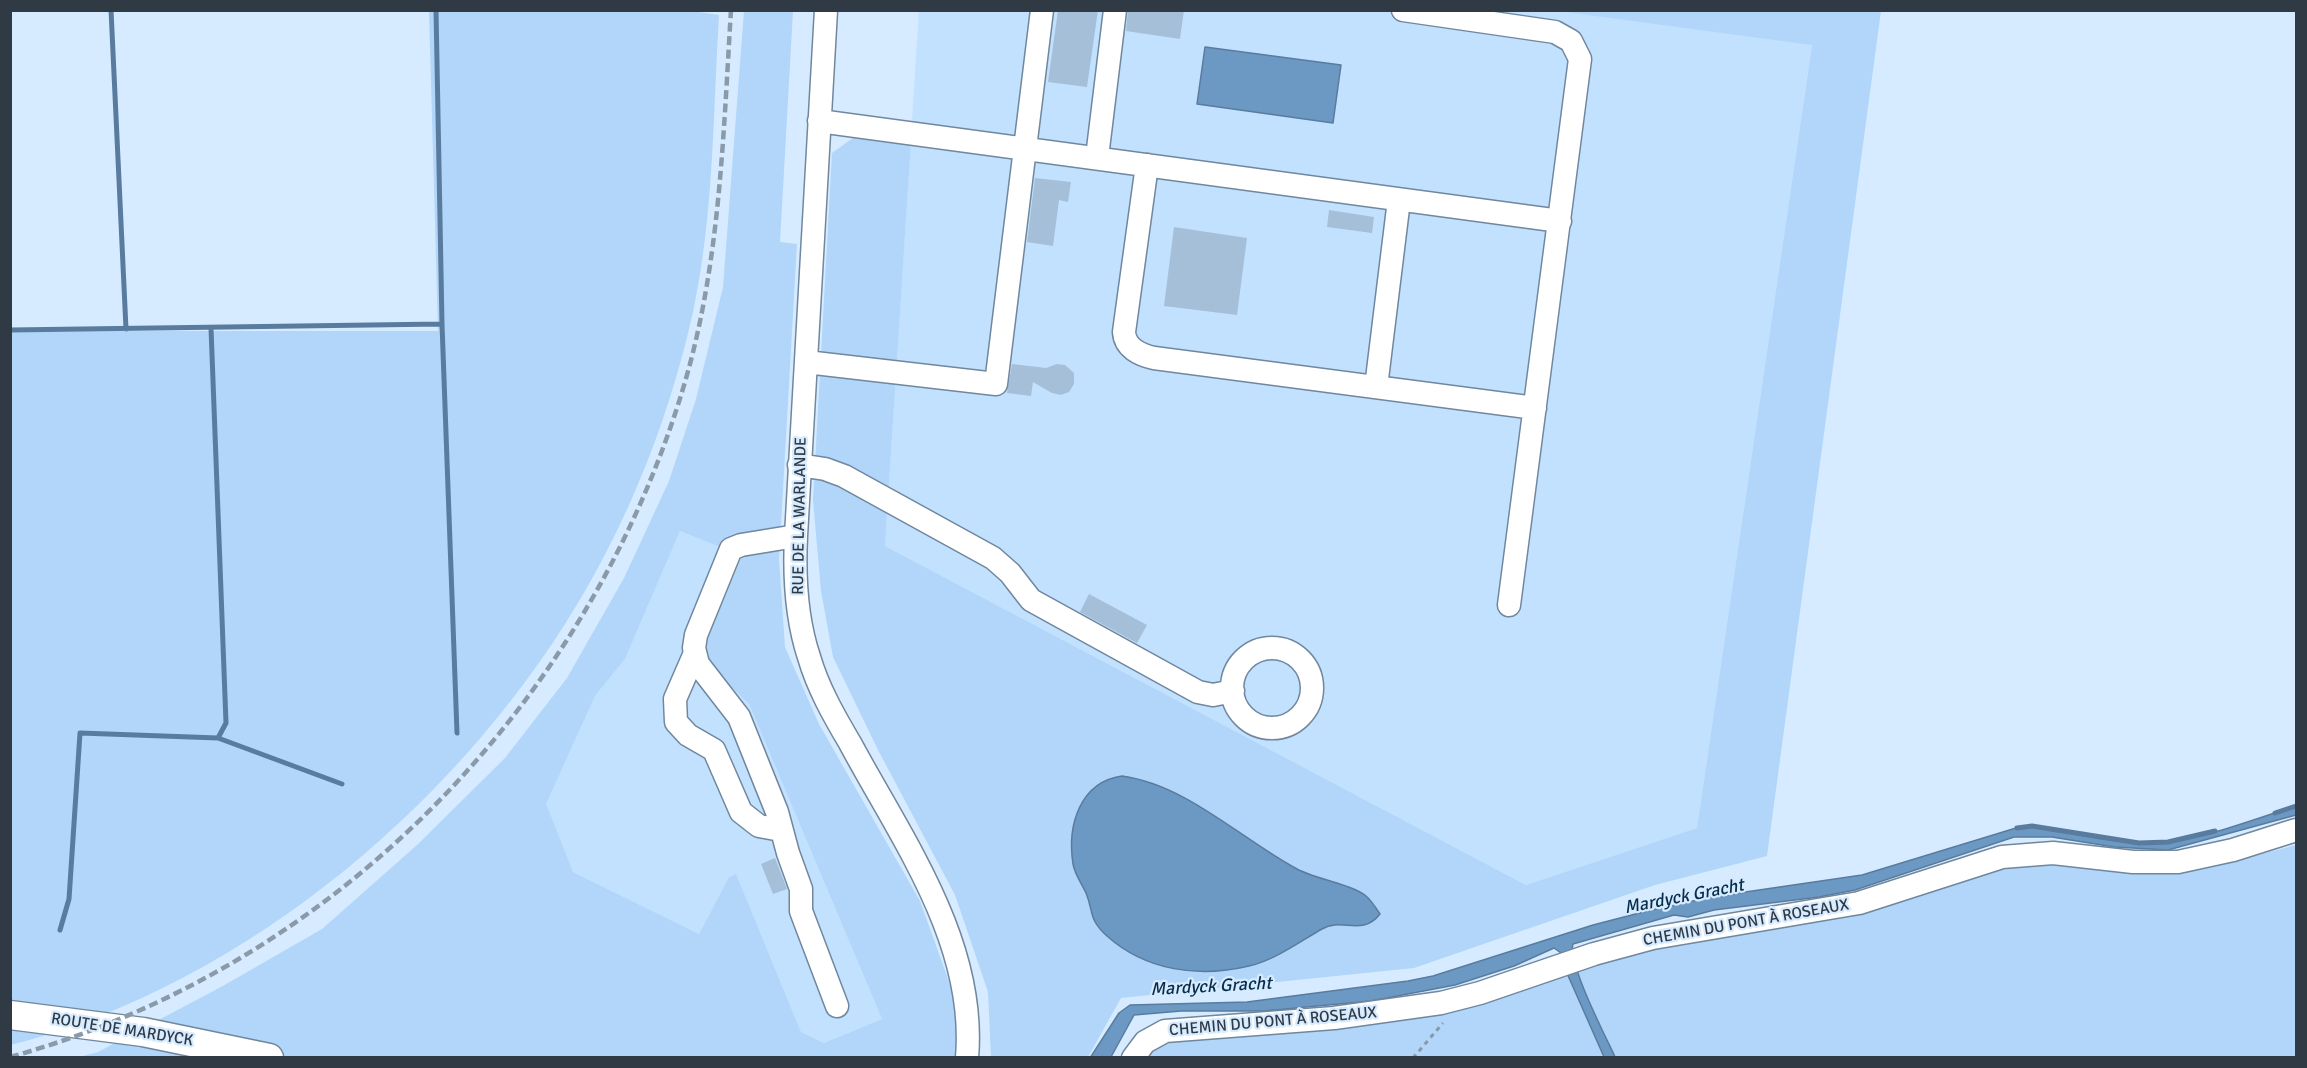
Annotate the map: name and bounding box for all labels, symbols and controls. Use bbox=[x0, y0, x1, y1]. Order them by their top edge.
street label: RUE DE LA WARLANDE bbox=[789, 437, 811, 595]
water label: Mardyck Gracht bbox=[1623, 875, 1745, 919]
street label: CHEMIN DU PONT À ROSEAUX bbox=[1642, 895, 1850, 951]
water label: Mardyck Gracht bbox=[1150, 973, 1272, 1001]
street label: CHEMIN DU PONT À ROSEAUX bbox=[1168, 1003, 1378, 1041]
street label: ROUTE DE MARDYCK bbox=[50, 1009, 194, 1051]

